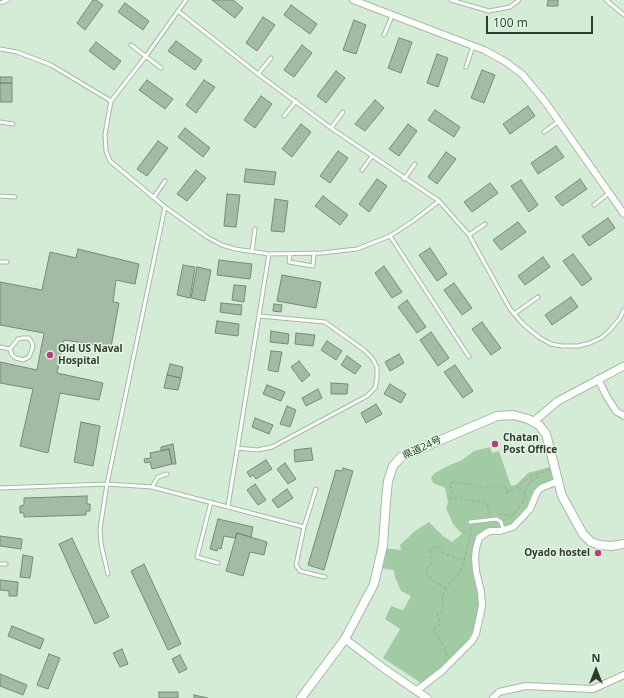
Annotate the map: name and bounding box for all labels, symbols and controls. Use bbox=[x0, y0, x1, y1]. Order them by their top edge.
scale bar bbox=[488, 8, 595, 34]
text: 100 m bbox=[493, 14, 528, 31]
place label: Old US Naval Hospital bbox=[58, 343, 123, 366]
marker: Old US Naval Hospital bbox=[45, 350, 55, 360]
place label: Chatan Post Office bbox=[503, 432, 557, 456]
street label: 県道24号 bbox=[401, 434, 443, 462]
marker: Chatan Post Office bbox=[490, 439, 500, 449]
place label: Oyado hostel bbox=[524, 547, 590, 559]
marker: Oyado hostel bbox=[593, 548, 603, 558]
north arrow bbox=[576, 650, 616, 690]
text: N bbox=[592, 650, 600, 665]

